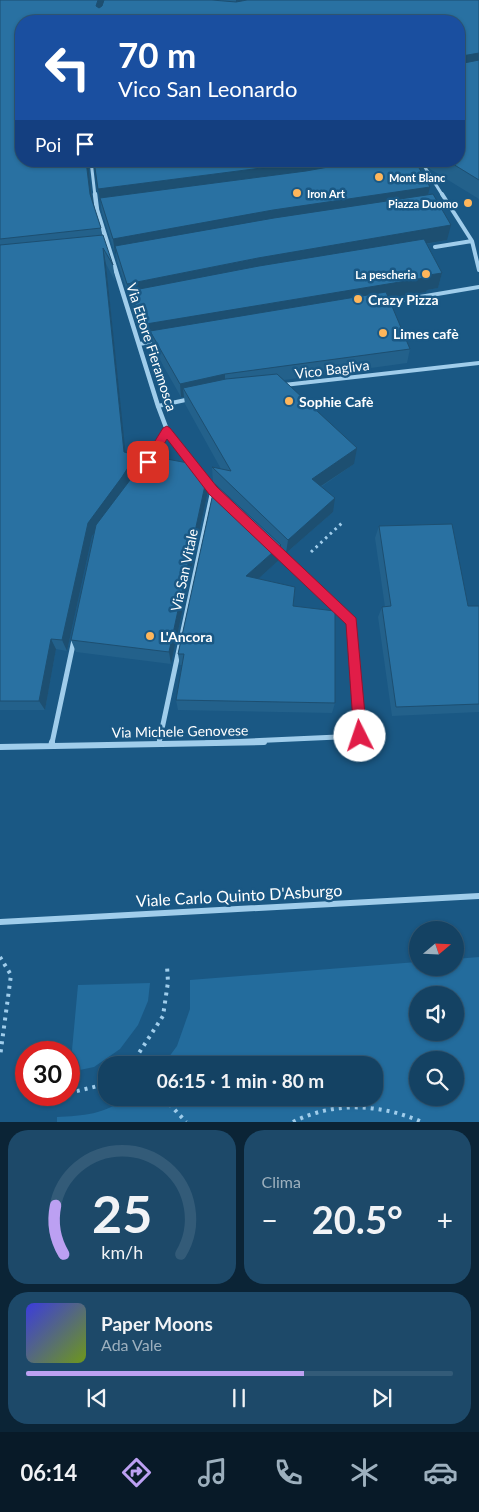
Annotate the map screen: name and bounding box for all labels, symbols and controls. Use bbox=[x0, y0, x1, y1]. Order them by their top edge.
text: 70 m bbox=[118, 33, 196, 75]
icon: left bbox=[35, 35, 100, 100]
text: Vico San Leonardo bbox=[118, 75, 297, 102]
icon: arrive bbox=[71, 130, 99, 158]
text: Poi bbox=[35, 133, 61, 156]
marker: Mont Blanc bbox=[373, 171, 385, 183]
place label: Mont Blanc bbox=[389, 171, 446, 184]
marker: Iron Art bbox=[291, 187, 303, 199]
place label: Iron Art bbox=[307, 187, 346, 200]
place label: Piazza Duomo bbox=[388, 197, 458, 210]
marker: Piazza Duomo bbox=[462, 197, 474, 209]
place label: La pescheria bbox=[355, 268, 416, 281]
marker: La pescheria bbox=[420, 268, 432, 280]
street label: Via Ettore Fieramosca bbox=[123, 281, 181, 413]
place label: Crazy Pizza bbox=[368, 291, 439, 308]
marker: Crazy Pizza bbox=[352, 293, 364, 305]
place label: Limes cafè bbox=[393, 325, 459, 342]
marker: Limes cafè bbox=[377, 327, 389, 339]
street label: Vico Bagliva bbox=[294, 356, 370, 382]
place label: Sophie Cafè bbox=[299, 393, 374, 410]
marker: Sophie Cafè bbox=[283, 395, 295, 407]
pin bbox=[127, 441, 169, 483]
icon: arrive bbox=[134, 448, 162, 476]
street label: Via San Vitale bbox=[167, 527, 201, 613]
place label: L'Ancora bbox=[160, 628, 213, 645]
marker: L'Ancora bbox=[144, 630, 156, 642]
position arrow bbox=[333, 709, 385, 761]
street label: Via Michele Genovese bbox=[111, 721, 249, 741]
street label: Viale Carlo Quinto D'Asburgo bbox=[135, 880, 343, 910]
north arrow bbox=[409, 921, 464, 976]
map controls bbox=[409, 921, 464, 1106]
button: sound bbox=[409, 986, 464, 1041]
speed limit sign: 30 bbox=[15, 1041, 80, 1106]
button: search bbox=[409, 1051, 464, 1106]
text: 06:15 · 1 min · 80 m bbox=[157, 1069, 324, 1092]
text: Clima bbox=[262, 1172, 301, 1191]
text: 25 bbox=[92, 1182, 152, 1244]
text: 20.5° bbox=[312, 1196, 403, 1242]
text: − bbox=[262, 1203, 278, 1237]
text: + bbox=[437, 1203, 453, 1237]
text: km/h bbox=[101, 1241, 143, 1263]
text: Paper Moons bbox=[101, 1312, 213, 1335]
text: Ada Vale bbox=[101, 1335, 162, 1354]
icon: previous bbox=[83, 1384, 111, 1412]
icon: pause bbox=[225, 1384, 253, 1412]
icon: next bbox=[368, 1384, 396, 1412]
icon: directions bbox=[119, 1455, 154, 1490]
icon: music bbox=[195, 1455, 230, 1490]
icon: phone bbox=[271, 1455, 306, 1490]
icon: climate bbox=[347, 1455, 382, 1490]
icon: car bbox=[423, 1455, 458, 1490]
text: 06:14 bbox=[21, 1459, 77, 1486]

